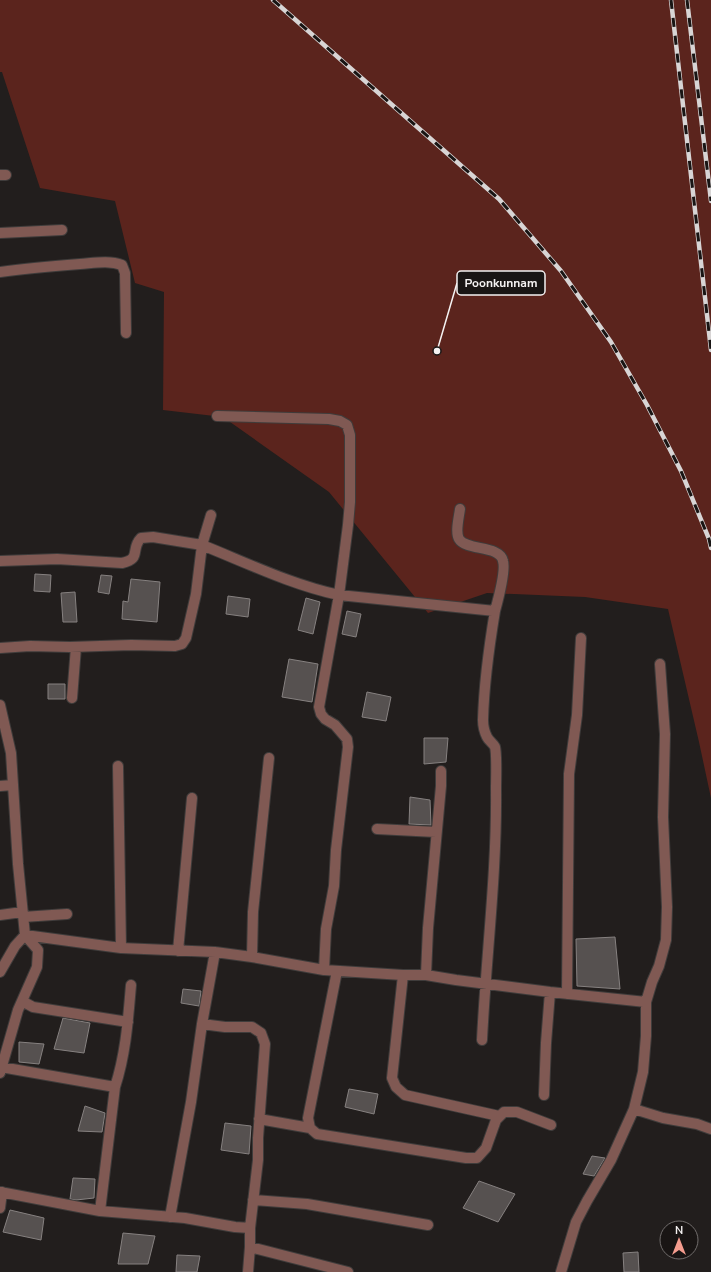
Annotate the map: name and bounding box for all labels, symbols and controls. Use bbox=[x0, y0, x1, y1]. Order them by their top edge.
callout: Poonkunnam bbox=[457, 271, 545, 295]
text: Poonkunnam bbox=[465, 275, 537, 291]
north arrow bbox=[659, 1220, 699, 1260]
text: N bbox=[675, 1223, 683, 1238]

